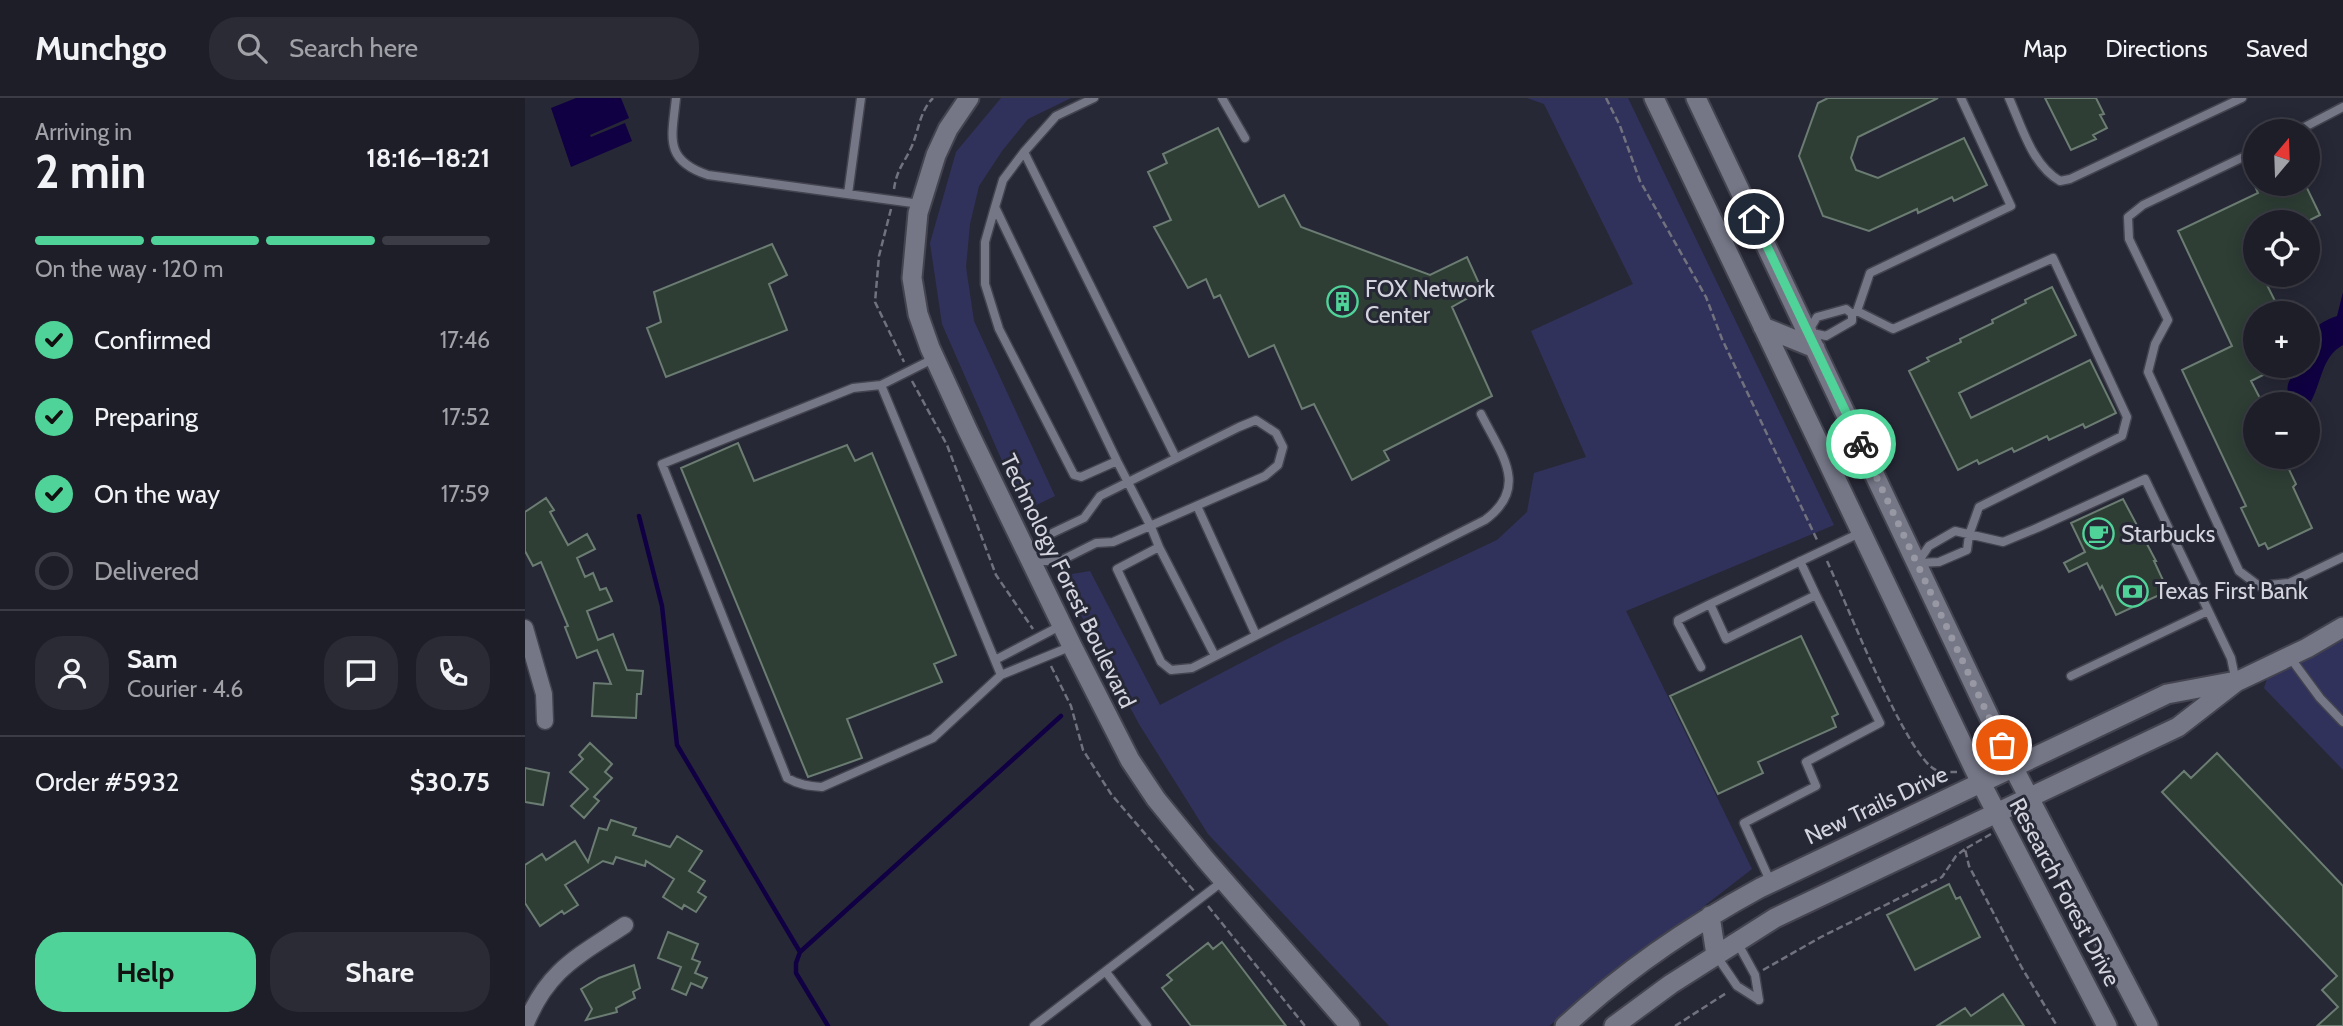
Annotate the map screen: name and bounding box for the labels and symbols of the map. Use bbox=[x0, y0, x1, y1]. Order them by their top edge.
north arrow bbox=[2243, 119, 2321, 196]
pin bbox=[1724, 189, 1784, 249]
place label: FOX Network Center bbox=[1365, 275, 1496, 329]
building icon: FOX Network Center bbox=[1325, 285, 1359, 319]
courier bbox=[1826, 409, 1896, 479]
street label: Technology Forest Boulevard bbox=[994, 449, 1142, 713]
cafe icon: Starbucks bbox=[2081, 517, 2115, 551]
place label: Starbucks bbox=[2121, 520, 2215, 548]
bank icon: Texas First Bank bbox=[2115, 574, 2149, 608]
place label: Texas First Bank bbox=[2155, 577, 2309, 605]
pin bbox=[1972, 715, 2032, 775]
street label: New Trails Drive bbox=[1800, 760, 1952, 850]
street label: Research Forest Drive bbox=[2004, 793, 2127, 991]

